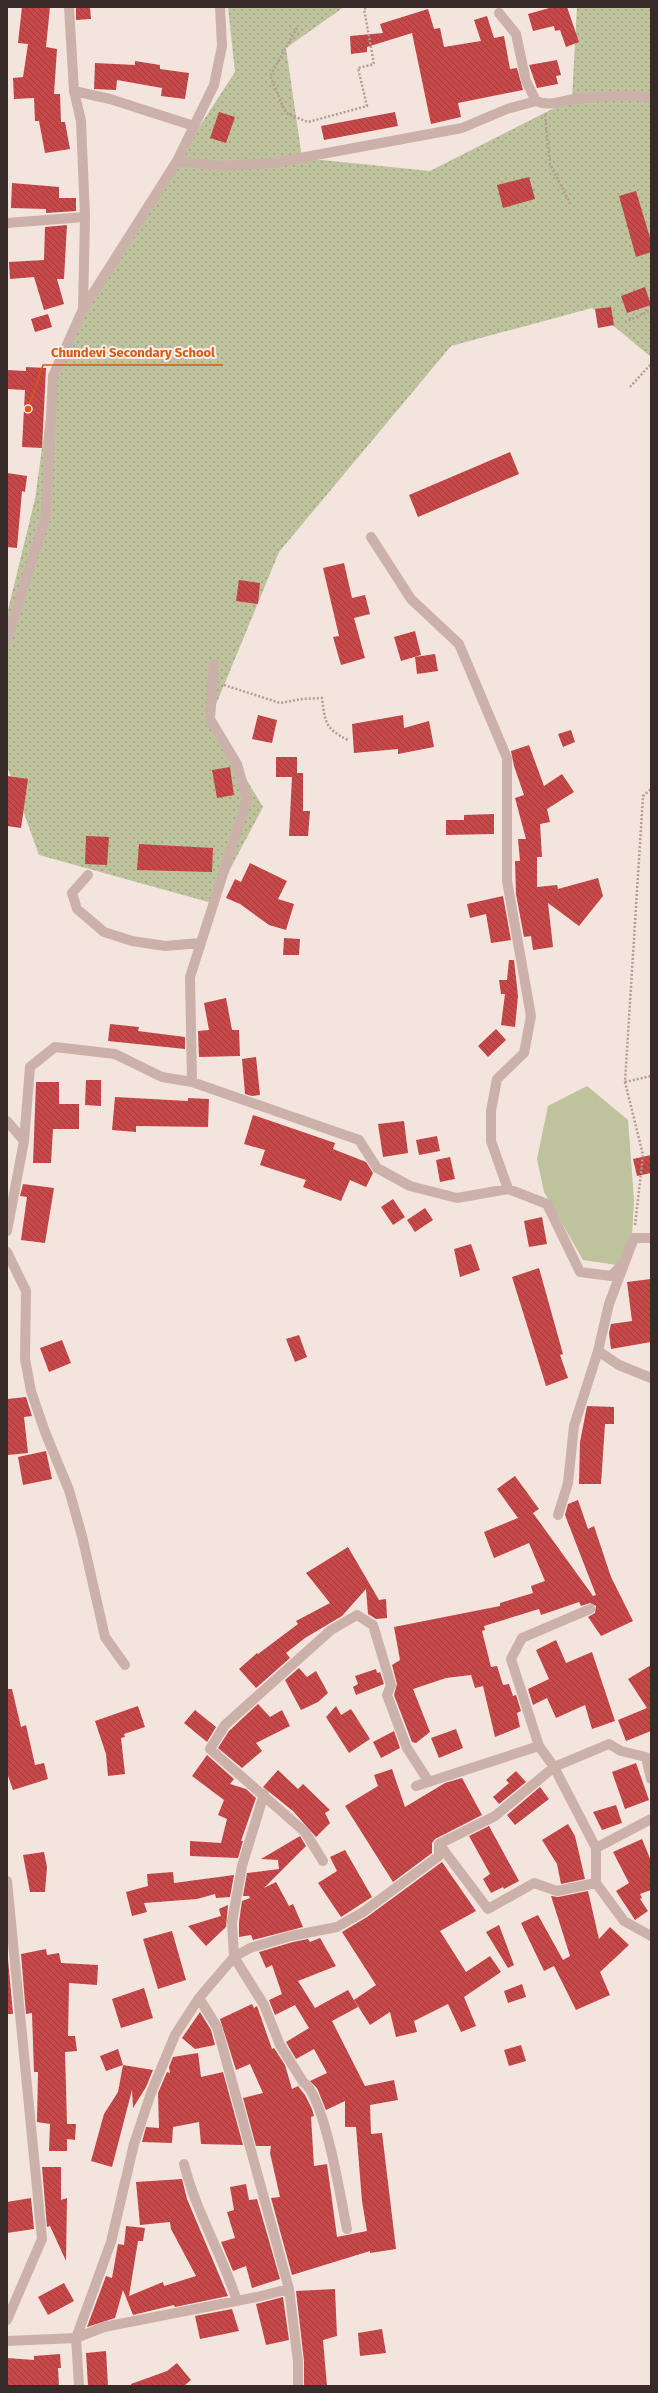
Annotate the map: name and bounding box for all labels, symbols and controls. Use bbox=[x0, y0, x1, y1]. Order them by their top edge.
callout: Chundevi Secondary School bbox=[43, 340, 223, 365]
text: Chundevi Secondary School bbox=[51, 345, 215, 360]

